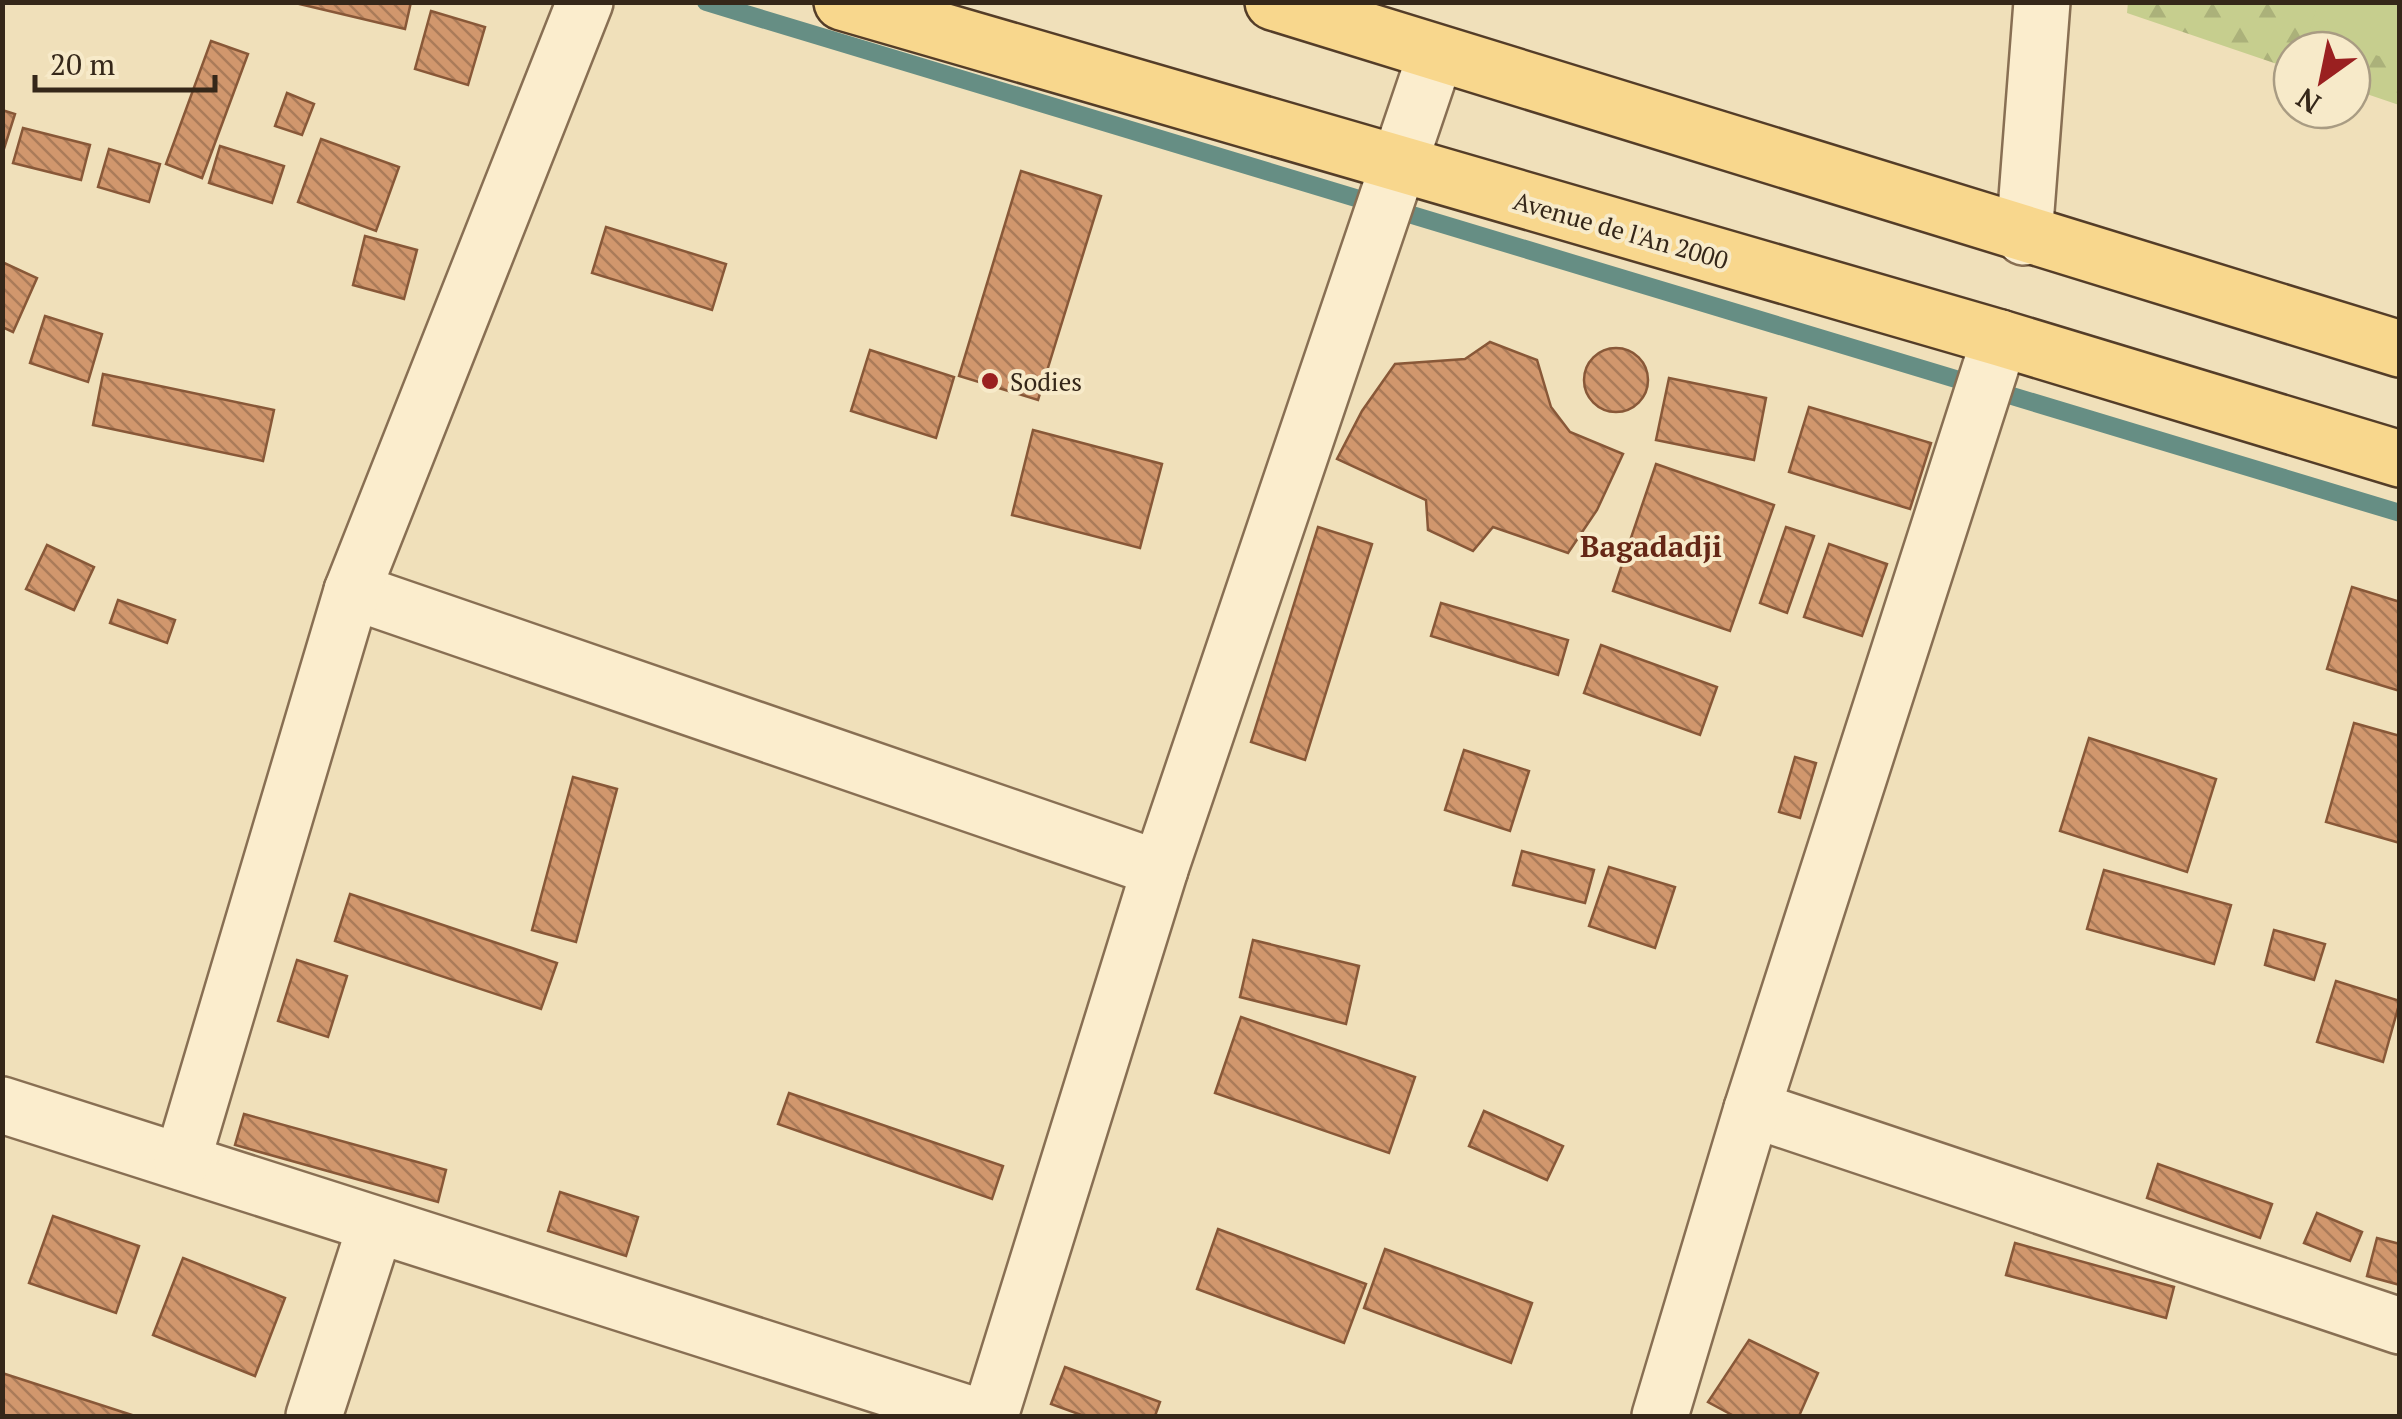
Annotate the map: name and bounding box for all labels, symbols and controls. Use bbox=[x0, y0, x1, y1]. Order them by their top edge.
scale bar bbox=[35, 30, 215, 92]
north arrow bbox=[2272, 30, 2372, 130]
text: 20 m bbox=[50, 44, 115, 84]
text: N bbox=[2289, 80, 2327, 123]
street label: Avenue de l'An 2000 bbox=[1510, 184, 1732, 276]
place label: Sodies bbox=[1010, 365, 1082, 398]
marker: Sodies bbox=[979, 370, 1001, 392]
district label: Bagadadji bbox=[1580, 526, 1722, 566]

